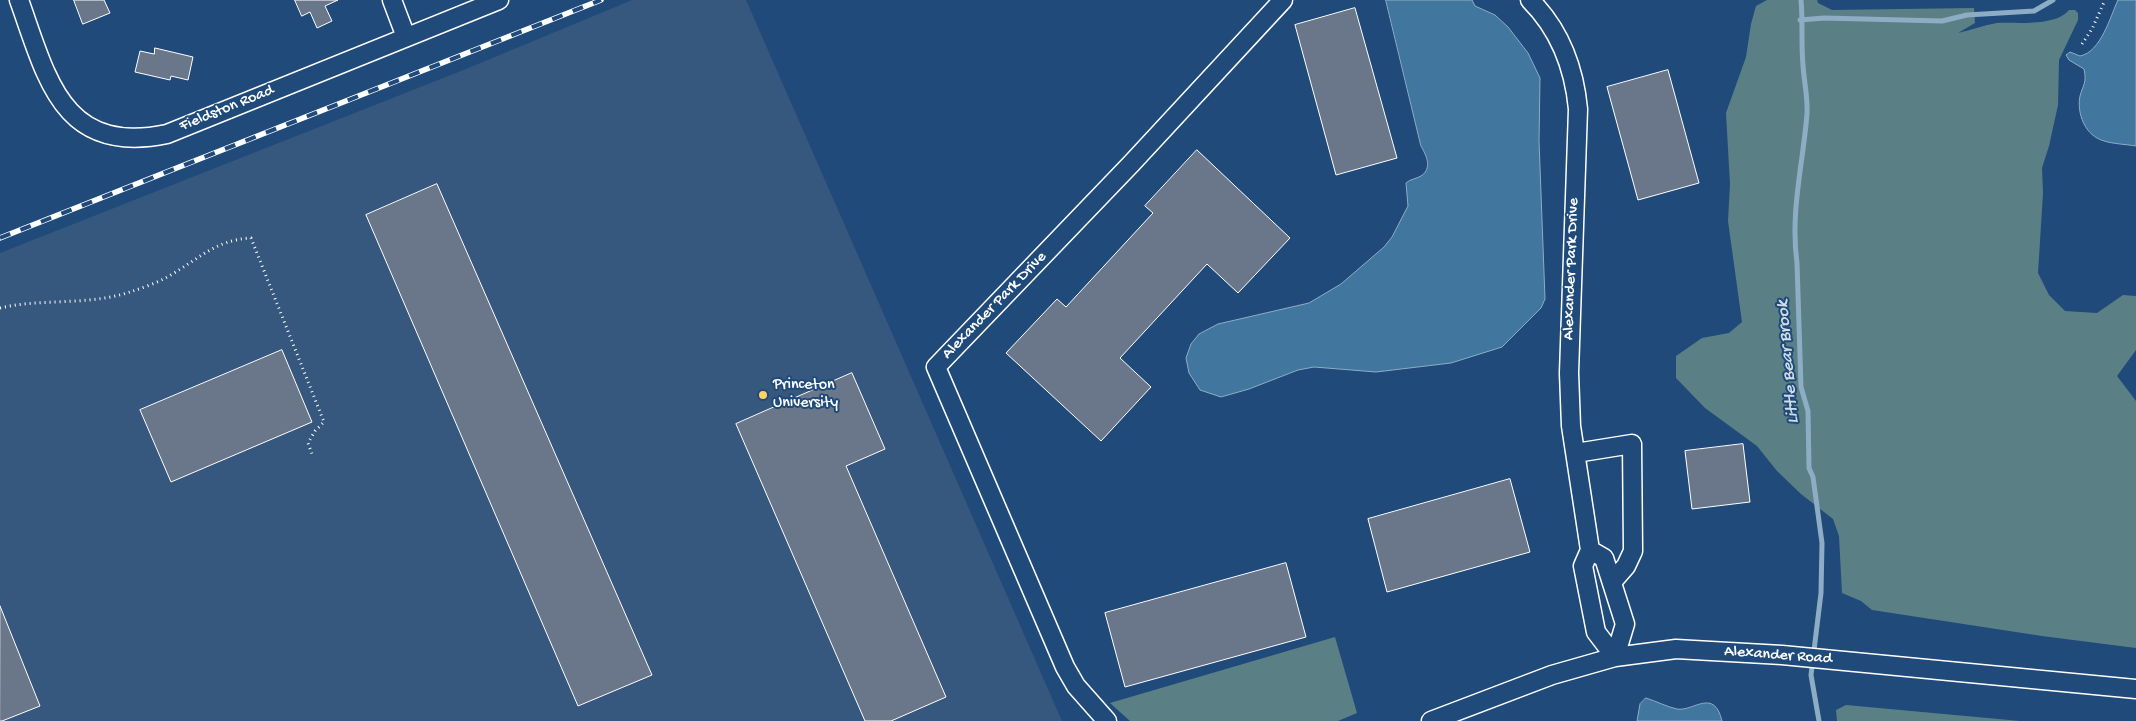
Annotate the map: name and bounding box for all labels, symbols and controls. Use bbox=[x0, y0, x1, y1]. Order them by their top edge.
street label: Fieldston Road bbox=[177, 81, 277, 137]
street label: Alexander Park Drive bbox=[1560, 198, 1584, 340]
street label: Alexander Park Drive bbox=[939, 248, 1051, 364]
water label: Little Bear Brook bbox=[1773, 299, 1805, 425]
place label: Princeton University bbox=[773, 376, 838, 414]
marker: Princeton University bbox=[757, 389, 769, 401]
street label: Alexander Road bbox=[1723, 643, 1833, 669]

